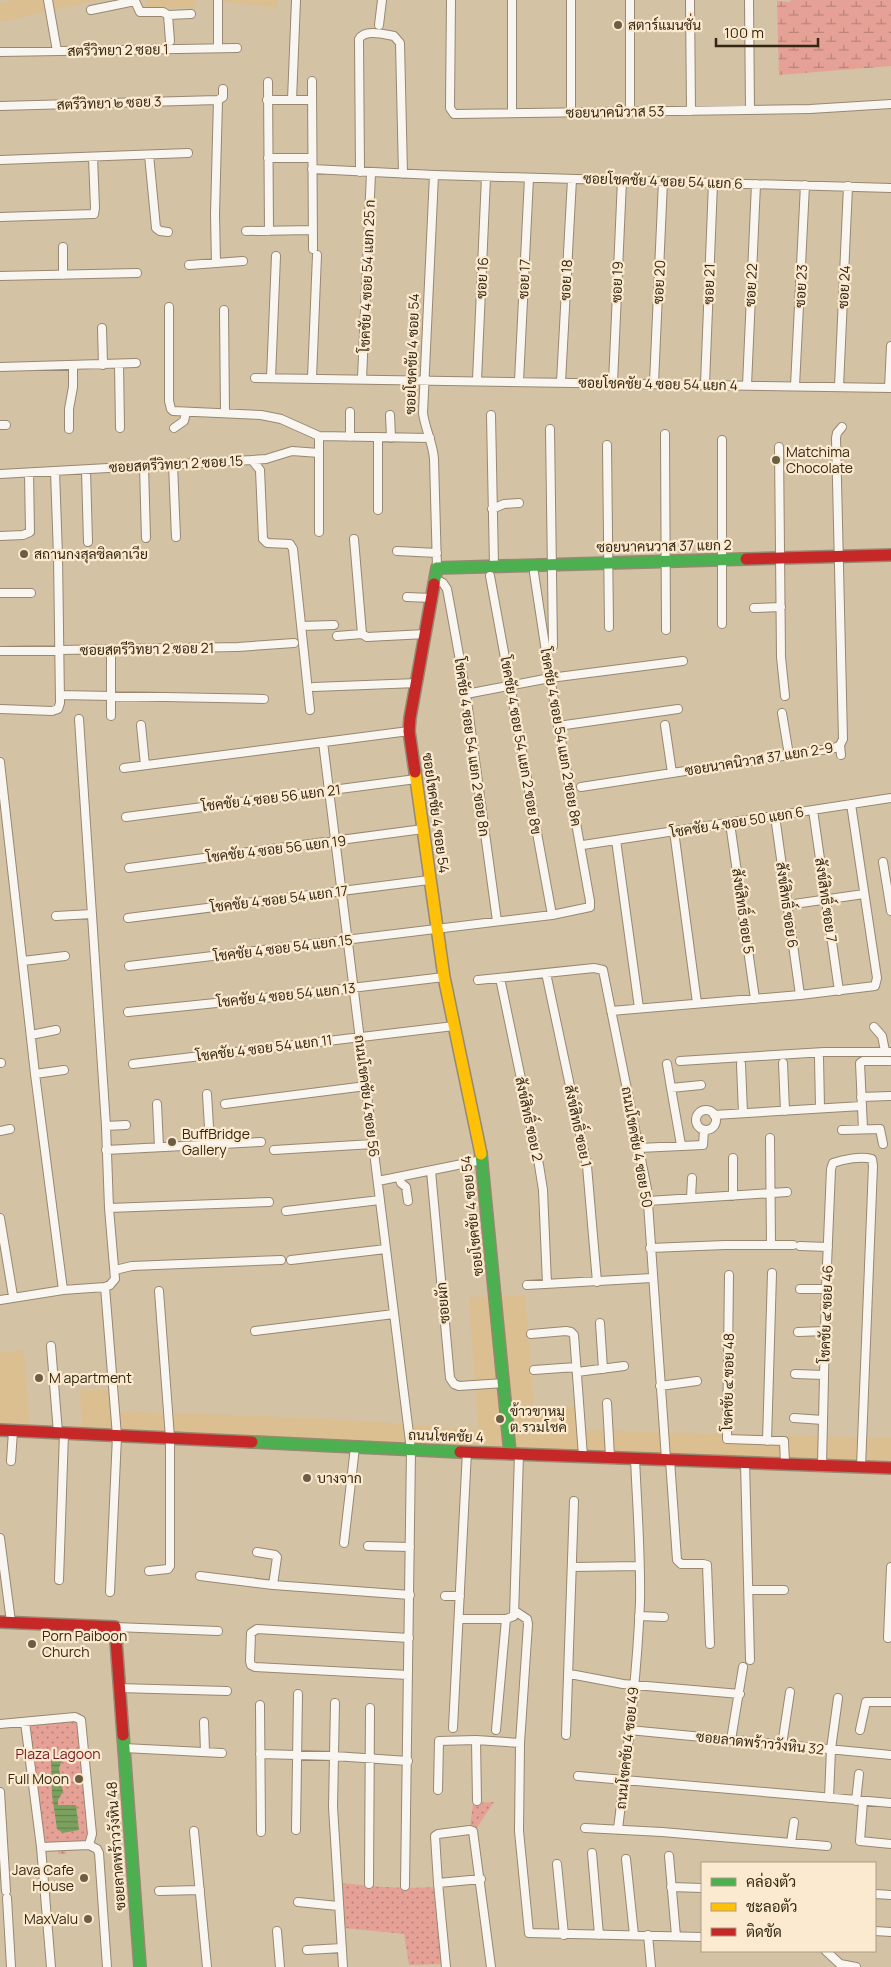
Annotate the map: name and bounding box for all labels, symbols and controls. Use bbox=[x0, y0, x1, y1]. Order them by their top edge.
place label: สตาร์แมนชั่น bbox=[628, 13, 701, 34]
scale bar bbox=[716, 15, 818, 47]
marker: สตาร์แมนชั่น bbox=[612, 19, 624, 31]
text: 100 m bbox=[724, 22, 764, 43]
street label: สตรีวิทยา 2 ซอย 1 bbox=[67, 39, 169, 60]
street label: สตรีวิทยา ๒ ซอย 3 bbox=[56, 91, 162, 114]
street label: ซอยนาคนิวาส 53 bbox=[566, 101, 664, 122]
street label: ซอยโชคชัย 4 ซอย 54 แยก 6 bbox=[583, 168, 743, 193]
street label: โชคชัย 4 ซอย 54 แยก 25 ก bbox=[354, 199, 379, 354]
street label: ซอย 16 bbox=[471, 257, 492, 299]
street label: ซอย 17 bbox=[513, 258, 534, 300]
street label: ซอย 18 bbox=[555, 259, 576, 301]
street label: ซอย 20 bbox=[648, 259, 669, 305]
street label: ซอย 19 bbox=[606, 261, 627, 303]
street label: ซอย 21 bbox=[698, 263, 719, 305]
street label: ซอย 22 bbox=[740, 263, 761, 307]
street label: ซอย 23 bbox=[790, 264, 811, 308]
street label: ซอย 24 bbox=[833, 265, 854, 309]
street label: ซอยโชคชัย 4 ซอย 54 bbox=[400, 293, 423, 415]
street label: ซอยโชคชัย 4 ซอย 54 แยก 4 bbox=[578, 373, 738, 394]
place label: Matchima Chocolate bbox=[786, 442, 853, 477]
street label: ซอยสตรีวิทยา 2 ซอย 15 bbox=[108, 451, 243, 476]
marker: Matchima Chocolate bbox=[770, 454, 782, 466]
street label: ซอยนาคนวาส 37 แยก 2 bbox=[596, 535, 732, 556]
place label: สถานกงสุลซิลดาเวีย bbox=[34, 544, 148, 564]
marker: สถานกงสุลซิลดาเวีย bbox=[18, 548, 30, 560]
street label: ซอยสตรีวิทยา 2 ซอย 21 bbox=[80, 638, 214, 659]
street label: โชคชัย 4 ซอย 54 แยก 2 ซอย 8ค bbox=[536, 645, 587, 828]
street label: โชคชัย 4 ซอย 54 แยก 2 ซอย 8ข bbox=[496, 653, 547, 836]
street label: โชคชัย 4 ซอย 54 แยก 2 ซอย 8ก bbox=[450, 655, 494, 838]
street label: ซอยนาคนิวาส 37 แยก 2-9 bbox=[683, 737, 834, 780]
street label: ซอยโชคชัย 4 ซอย 54 bbox=[419, 751, 454, 874]
street label: โชคชัย 4 ซอย 56 แยก 21 bbox=[199, 780, 342, 816]
street label: โชคชัย 4 ซอย 50 แยก 6 bbox=[668, 802, 805, 842]
street label: โชคชัย 4 ซอย 56 แยก 19 bbox=[204, 830, 347, 867]
street label: สังข์สิทธิ์ ซอย 7 bbox=[811, 856, 844, 943]
street label: สังข์สิทธิ์ ซอย 6 bbox=[772, 860, 805, 949]
street label: สังข์สิทธิ์ ซอย 5 bbox=[728, 867, 761, 955]
street label: โชคชัย 4 ซอย 54 แยก 17 bbox=[208, 881, 349, 917]
street label: โชคชัย 4 ซอย 54 แยก 15 bbox=[211, 930, 354, 966]
street label: โชคชัย 4 ซอย 54 แยก 13 bbox=[215, 978, 356, 1011]
street label: โชคชัย 4 ซอย 54 แยก 11 bbox=[194, 1030, 333, 1065]
street label: ถนนโชคชัย 4 ซอย 56 bbox=[351, 1034, 384, 1158]
street label: สังข์สิทธิ์ ซอย 2 bbox=[511, 1074, 550, 1163]
street label: สังข์สิทธิ์ ซอย 1 bbox=[561, 1083, 599, 1169]
street label: ถนนโชคชัย 4 ซอย 50 bbox=[617, 1085, 658, 1209]
place label: BuffBridge Gallery bbox=[182, 1124, 250, 1159]
marker: BuffBridge Gallery bbox=[166, 1136, 178, 1148]
street label: ซอยโชคชัย 4 ซอย 54 bbox=[456, 1155, 487, 1277]
street label: โชคชัย ๔ ซอย 46 bbox=[814, 1264, 837, 1364]
street label: ซอยผัก bbox=[431, 1281, 454, 1325]
street label: โชคชัย ๔ ซอย 48 bbox=[717, 1333, 738, 1432]
place label: M apartment bbox=[49, 1368, 132, 1387]
marker: M apartment bbox=[33, 1372, 45, 1384]
place label: ข้าวขาหมู ต.รวมโชค bbox=[510, 1401, 567, 1436]
marker: ข้าวขาหมู ต.รวมโชค bbox=[494, 1413, 506, 1425]
street label: ถนนโชคชัย 4 bbox=[408, 1425, 484, 1446]
place label: บางจาก bbox=[317, 1468, 362, 1487]
marker: บางจาก bbox=[301, 1472, 313, 1484]
place label: Porn Paiboon Church bbox=[42, 1626, 127, 1661]
marker: Porn Paiboon Church bbox=[26, 1638, 38, 1650]
street label: ถนนโชคชัย 4 ซอย 49 bbox=[611, 1686, 642, 1810]
street label: ซอยลาดพร้าววังหิน 32 bbox=[695, 1726, 825, 1759]
park label: Plaza Lagoon bbox=[15, 1744, 101, 1763]
place label: Full Moon bbox=[8, 1769, 69, 1788]
marker: Full Moon bbox=[73, 1773, 85, 1785]
street label: ซอยลาดพร้าววังหิน 48 bbox=[102, 1781, 129, 1911]
place label: Java Cafe House bbox=[12, 1860, 74, 1895]
legend bbox=[701, 1862, 876, 1952]
text: คล่องตัว bbox=[746, 1871, 796, 1892]
marker: Java Cafe House bbox=[78, 1872, 90, 1884]
text: ชะลอตัว bbox=[746, 1896, 797, 1917]
place label: MaxValu bbox=[24, 1909, 78, 1928]
marker: MaxValu bbox=[82, 1913, 94, 1925]
text: ติดขัด bbox=[746, 1921, 782, 1942]

